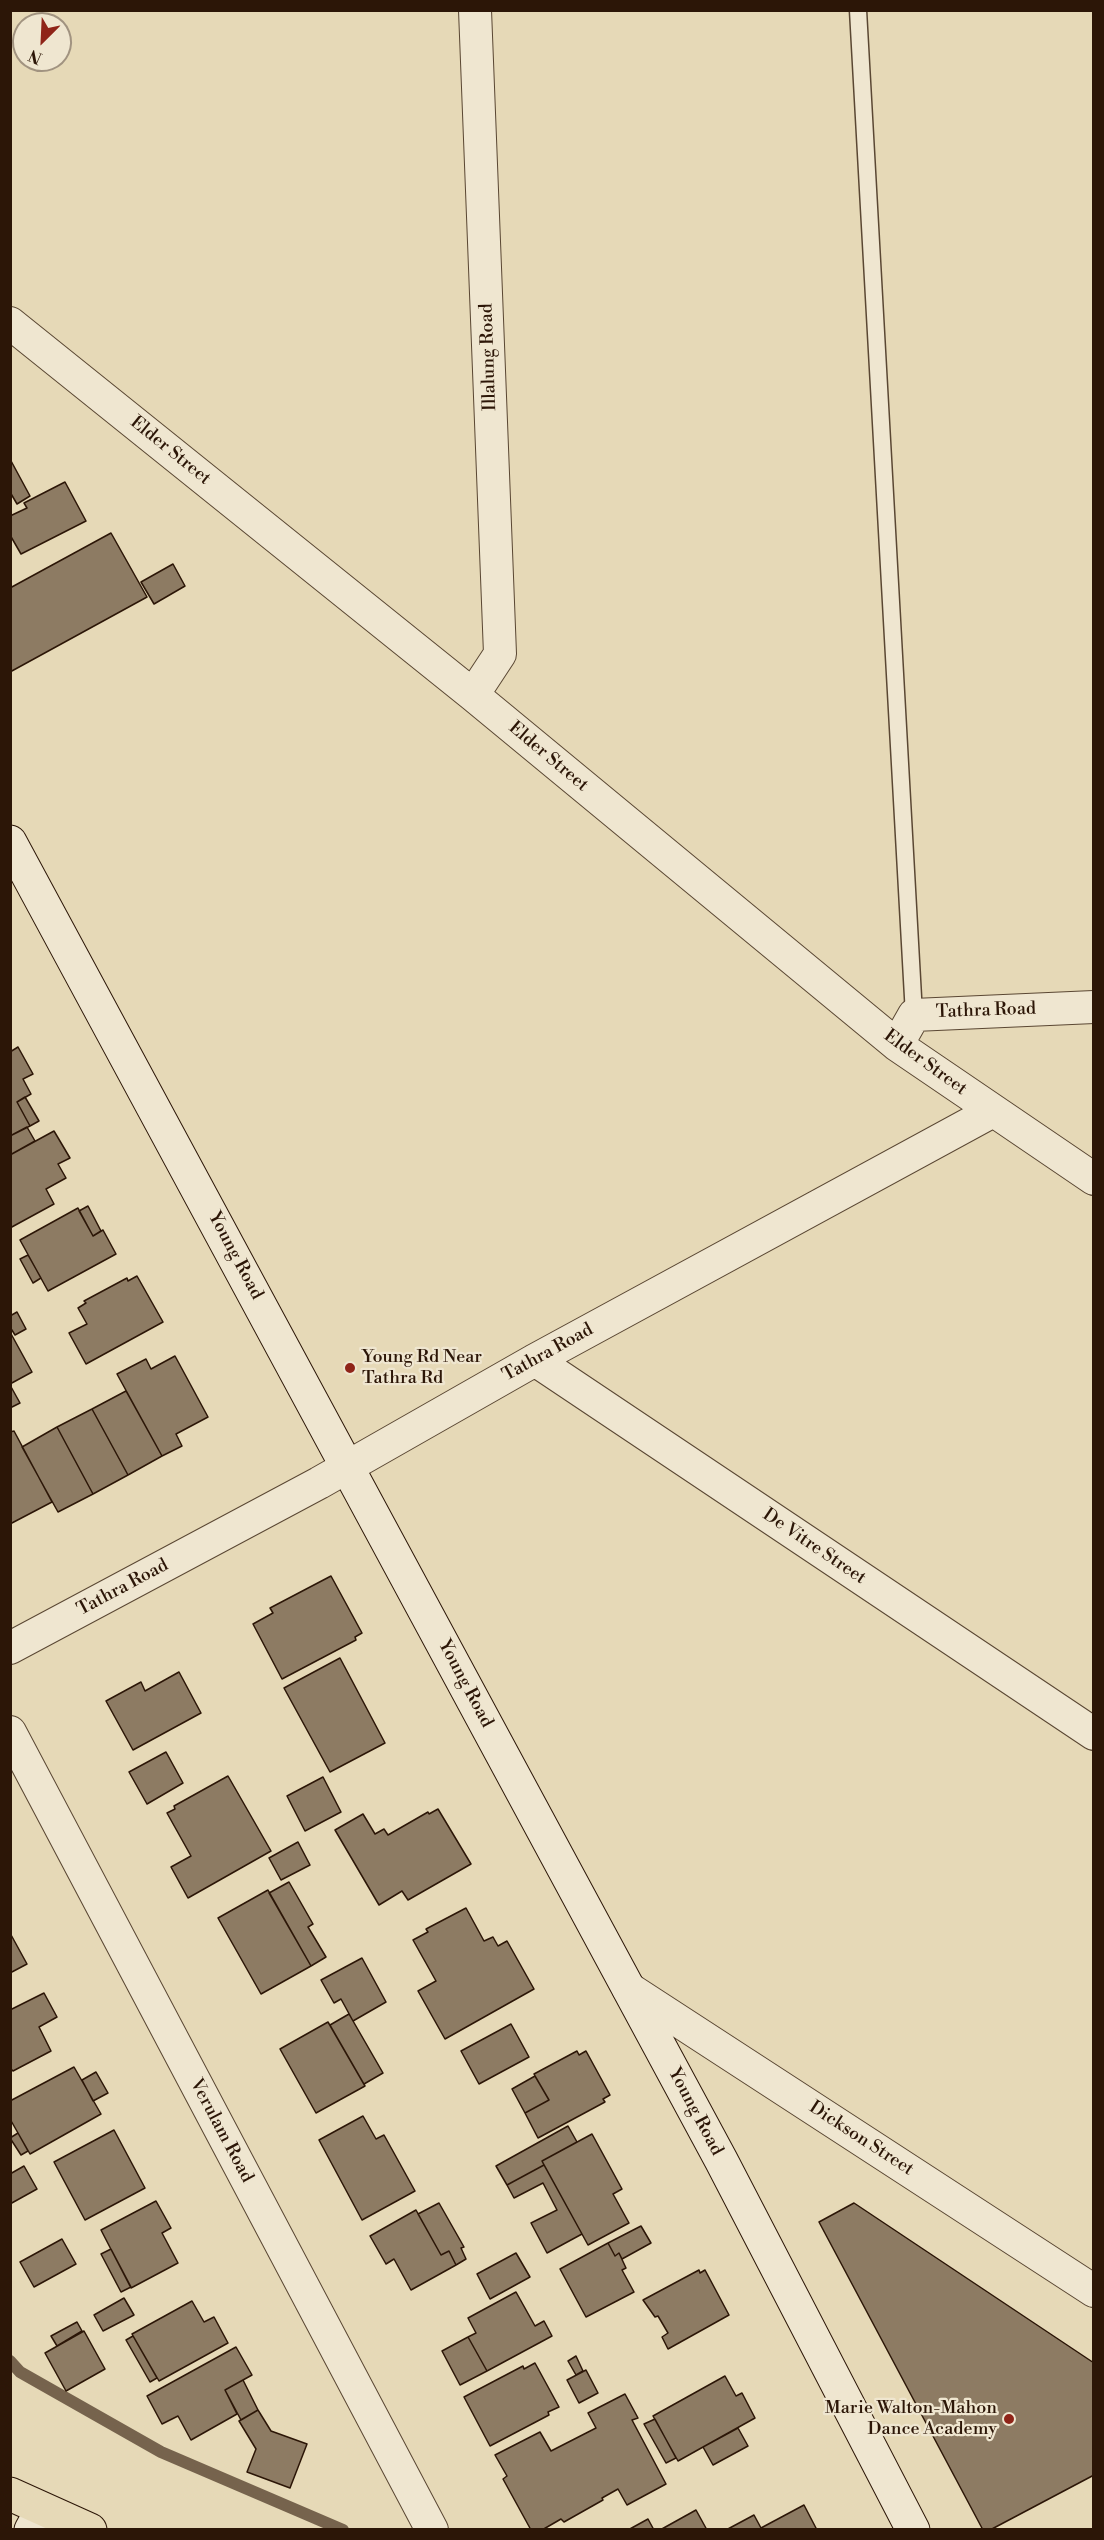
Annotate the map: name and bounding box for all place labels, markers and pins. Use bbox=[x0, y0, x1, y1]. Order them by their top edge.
place label: Young Rd Near Tathra Rd bbox=[362, 1347, 482, 1390]
marker: Young Rd Near Tathra Rd bbox=[343, 1361, 357, 1375]
place label: Marie Walton-Mahon Dance Academy bbox=[825, 2398, 997, 2440]
marker: Marie Walton-Mahon Dance Academy bbox=[1002, 2412, 1016, 2426]

